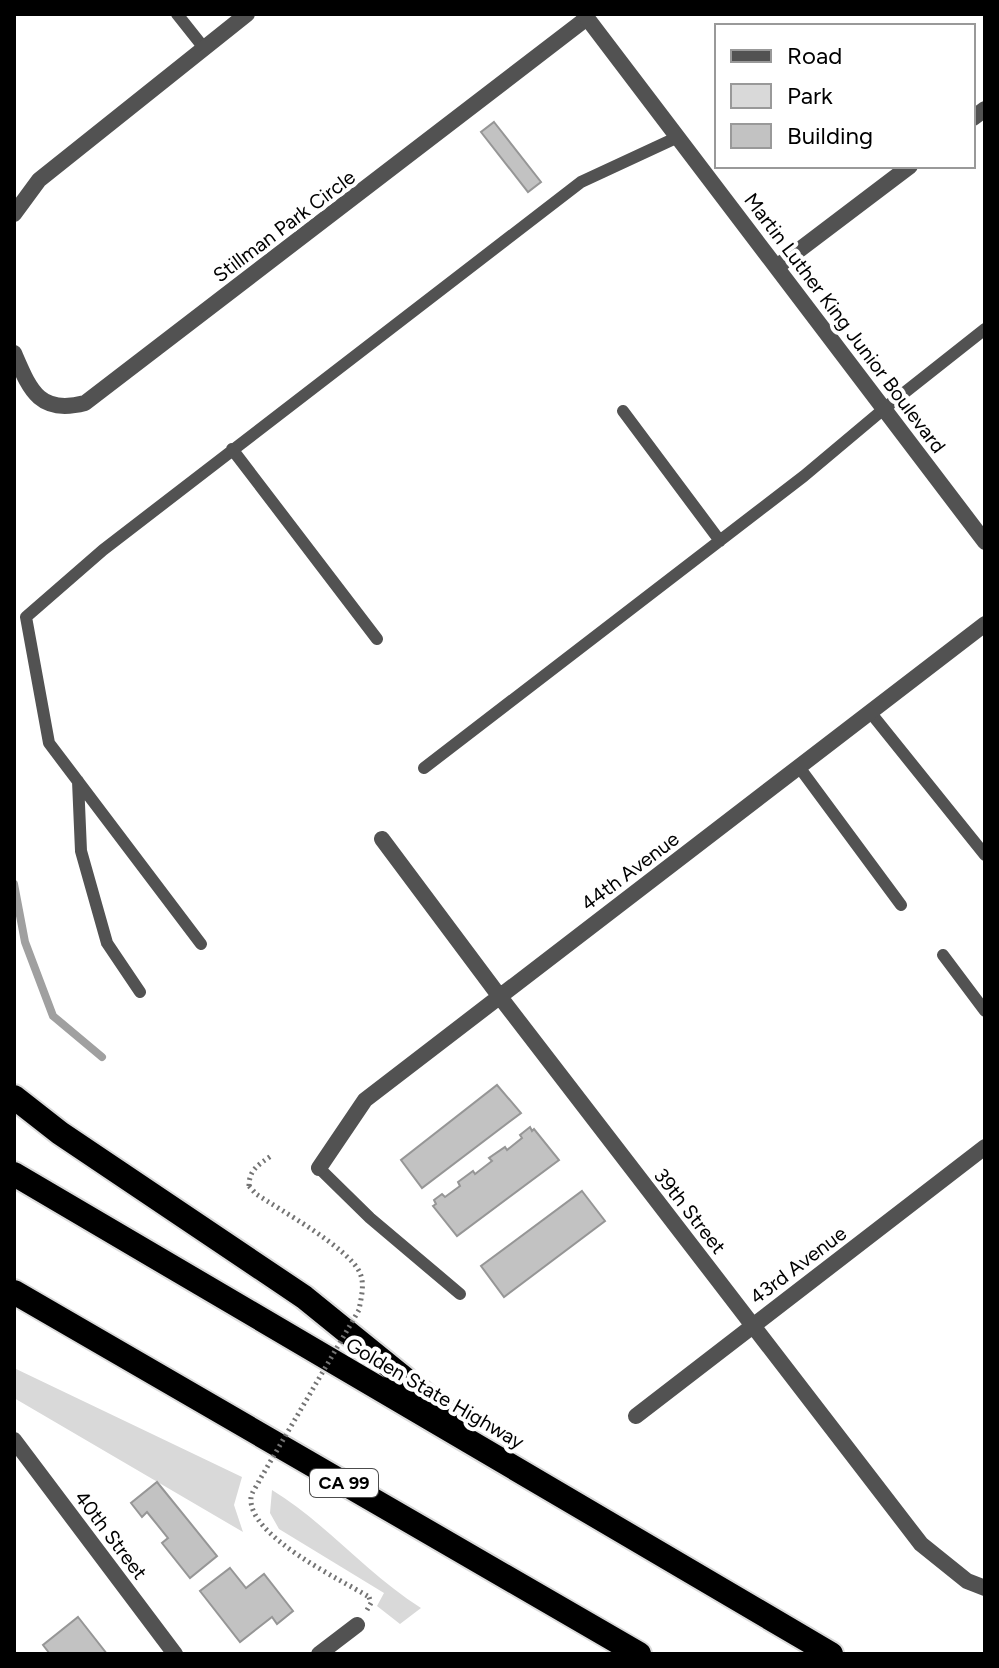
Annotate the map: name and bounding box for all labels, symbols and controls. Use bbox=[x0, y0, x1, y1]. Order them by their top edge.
legend bbox=[715, 24, 975, 168]
text: Road bbox=[787, 41, 842, 70]
text: Park bbox=[787, 81, 833, 110]
text: Building bbox=[787, 121, 873, 150]
street label: Stillman Park Circle bbox=[208, 165, 360, 287]
street label: Martin Luther King Junior Boulevard bbox=[739, 188, 951, 458]
street label: 44th Avenue bbox=[576, 826, 684, 916]
street label: 39th Street bbox=[649, 1163, 731, 1259]
street label: 43rd Avenue bbox=[745, 1221, 851, 1309]
street label: Golden State Highway bbox=[342, 1332, 529, 1454]
road number: CA 99 bbox=[310, 1469, 378, 1497]
street label: 40th Street bbox=[70, 1486, 152, 1584]

